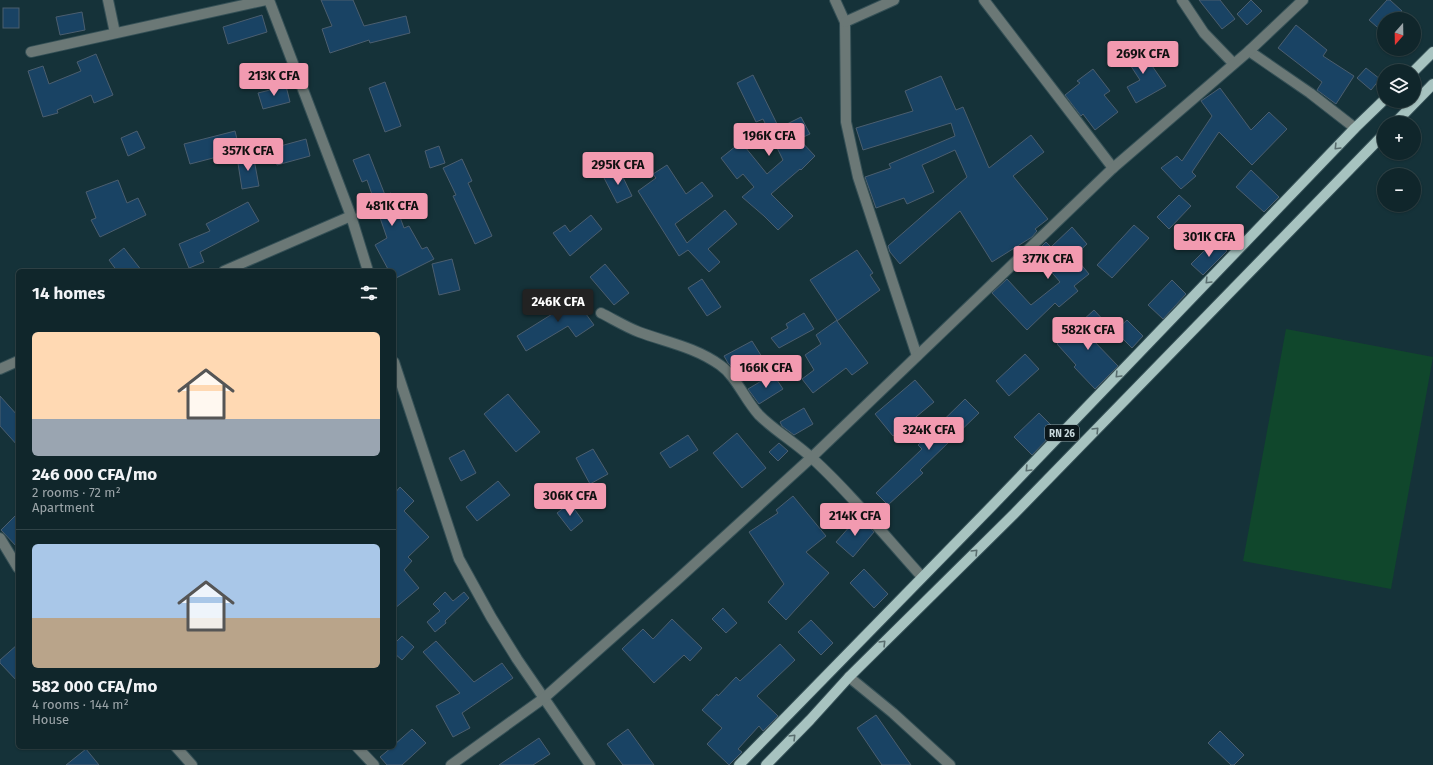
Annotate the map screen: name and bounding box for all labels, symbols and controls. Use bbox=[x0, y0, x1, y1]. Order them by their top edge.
north arrow bbox=[1377, 12, 1421, 56]
map controls bbox=[1377, 12, 1421, 212]
pin: 269K CFA bbox=[1102, 41, 1184, 75]
text: 269K CFA bbox=[1116, 46, 1170, 61]
pin: 213K CFA bbox=[233, 63, 315, 97]
button: layers bbox=[1377, 64, 1421, 108]
text: 213K CFA bbox=[248, 68, 300, 83]
button: + bbox=[1377, 116, 1421, 160]
pin: 196K CFA bbox=[728, 123, 810, 157]
text: 196K CFA bbox=[743, 128, 795, 143]
pin: 357K CFA bbox=[207, 138, 289, 172]
one-way arrow bbox=[1334, 142, 1341, 150]
text: 357K CFA bbox=[222, 143, 274, 158]
pin: 295K CFA bbox=[577, 152, 659, 186]
text: 295K CFA bbox=[592, 157, 644, 172]
button: − bbox=[1377, 168, 1421, 212]
pin: 481K CFA bbox=[351, 193, 433, 227]
text: 481K CFA bbox=[366, 198, 418, 213]
pin: 301K CFA bbox=[1168, 224, 1250, 258]
text: 301K CFA bbox=[1183, 229, 1235, 244]
pin: 377K CFA bbox=[1007, 246, 1089, 280]
text: 377K CFA bbox=[1023, 251, 1074, 266]
one-way arrow bbox=[1205, 276, 1213, 284]
icon: filters bbox=[358, 282, 380, 304]
text: 14 homes bbox=[32, 283, 105, 304]
pin: 246K CFA bbox=[517, 289, 599, 323]
text: 246K CFA bbox=[531, 294, 585, 309]
pin: 582K CFA bbox=[1047, 317, 1129, 351]
text: 582K CFA bbox=[1061, 322, 1115, 337]
pin: 166K CFA bbox=[725, 355, 807, 389]
icon: home bbox=[170, 358, 242, 430]
text: 166K CFA bbox=[740, 360, 792, 375]
one-way arrow bbox=[1115, 370, 1123, 378]
pin: 324K CFA bbox=[888, 417, 970, 451]
text: 324K CFA bbox=[903, 422, 955, 437]
road number: RN 26 bbox=[1045, 425, 1079, 441]
one-way arrow bbox=[1091, 427, 1099, 435]
text: 246 000 CFA/mo bbox=[32, 464, 157, 485]
one-way arrow bbox=[1025, 464, 1032, 472]
pin: 306K CFA bbox=[529, 483, 611, 517]
text: 2 rooms · 72 m² bbox=[32, 485, 121, 500]
text: 306K CFA bbox=[543, 488, 597, 503]
text: Apartment bbox=[32, 500, 94, 515]
pin: 214K CFA bbox=[814, 503, 896, 537]
text: 214K CFA bbox=[829, 508, 881, 523]
one-way arrow bbox=[970, 549, 978, 557]
icon: home bbox=[170, 570, 242, 642]
one-way arrow bbox=[878, 640, 886, 648]
text: 582 000 CFA/mo bbox=[32, 676, 157, 697]
text: 4 rooms · 144 m² bbox=[32, 697, 129, 712]
text: House bbox=[32, 712, 69, 727]
one-way arrow bbox=[788, 734, 796, 742]

